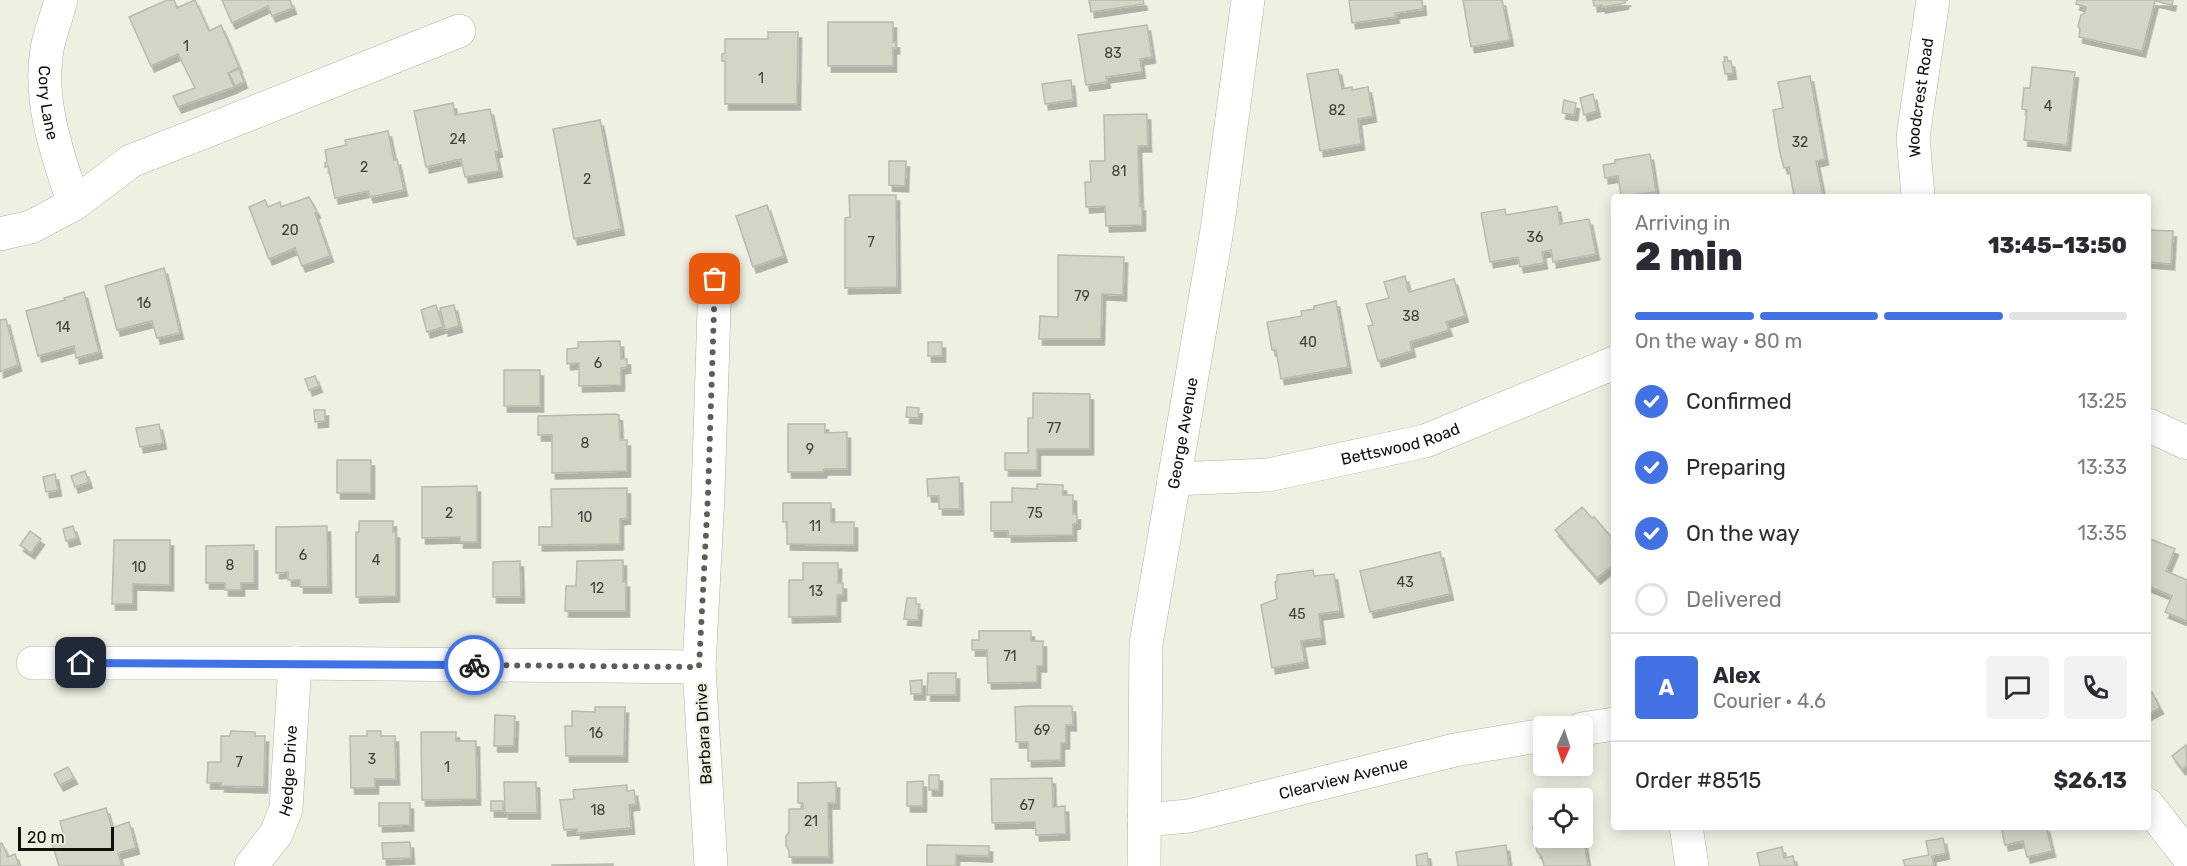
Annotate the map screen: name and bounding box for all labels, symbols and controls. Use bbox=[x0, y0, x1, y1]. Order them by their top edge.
street label: Woodcrest Road bbox=[1904, 37, 1937, 158]
house number: 1 bbox=[183, 38, 189, 55]
house number: 83 bbox=[1104, 45, 1122, 62]
street label: Cory Lane bbox=[35, 65, 63, 142]
house number: 1 bbox=[758, 70, 764, 87]
house number: 4 bbox=[2044, 98, 2053, 115]
house number: 82 bbox=[1328, 102, 1346, 119]
house number: 24 bbox=[450, 131, 467, 148]
house number: 32 bbox=[1792, 134, 1808, 151]
house number: 2 bbox=[360, 159, 368, 176]
house number: 81 bbox=[1112, 163, 1126, 180]
house number: 2 bbox=[583, 171, 591, 188]
text: Arriving in bbox=[1635, 211, 1730, 235]
house number: 20 bbox=[281, 222, 299, 239]
house number: 36 bbox=[1527, 229, 1543, 246]
text: 13:45–13:50 bbox=[1988, 232, 2127, 259]
house number: 7 bbox=[867, 234, 875, 251]
text: 2 min bbox=[1635, 234, 1743, 280]
pin bbox=[689, 253, 740, 304]
icon: bag bbox=[698, 262, 731, 295]
house number: 79 bbox=[1074, 288, 1090, 305]
house number: 16 bbox=[137, 295, 151, 312]
house number: 38 bbox=[1402, 308, 1420, 325]
house number: 14 bbox=[56, 319, 71, 336]
text: On the way · 80 m bbox=[1635, 329, 1802, 353]
house number: 40 bbox=[1299, 334, 1317, 351]
house number: 6 bbox=[594, 355, 602, 372]
street label: George Avenue bbox=[1164, 376, 1202, 491]
icon: check bbox=[1635, 385, 1668, 418]
text: Confirmed bbox=[1686, 388, 1792, 415]
text: 13:25 bbox=[2078, 389, 2127, 413]
street label: Bettswood Road bbox=[1339, 419, 1463, 469]
house number: 77 bbox=[1047, 420, 1061, 437]
house number: 8 bbox=[581, 435, 590, 452]
house number: 9 bbox=[806, 441, 814, 458]
icon: check bbox=[1635, 451, 1668, 484]
text: Preparing bbox=[1686, 454, 1786, 481]
text: 13:33 bbox=[2077, 455, 2127, 479]
house number: 2 bbox=[445, 505, 453, 522]
house number: 75 bbox=[1027, 505, 1043, 522]
house number: 10 bbox=[578, 509, 593, 526]
icon: check bbox=[1635, 517, 1668, 550]
house number: 11 bbox=[809, 518, 821, 535]
text: On the way bbox=[1686, 520, 1800, 547]
text: 13:35 bbox=[2077, 521, 2127, 545]
house number: 6 bbox=[299, 547, 307, 564]
house number: 4 bbox=[372, 552, 381, 569]
house number: 8 bbox=[226, 557, 235, 574]
house number: 10 bbox=[132, 559, 147, 576]
house number: 43 bbox=[1396, 574, 1414, 591]
house number: 12 bbox=[590, 580, 604, 597]
house number: 13 bbox=[809, 583, 823, 600]
text: Delivered bbox=[1686, 586, 1782, 613]
house number: 45 bbox=[1288, 606, 1306, 623]
courier bbox=[444, 635, 504, 695]
pin bbox=[55, 637, 106, 688]
icon: home bbox=[64, 646, 97, 679]
house number: 71 bbox=[1003, 648, 1017, 665]
icon: bike bbox=[458, 649, 491, 682]
button: chat bbox=[1986, 656, 2049, 719]
button: phone bbox=[2064, 656, 2127, 719]
text: Alex bbox=[1713, 662, 1761, 689]
text: A bbox=[1659, 674, 1674, 701]
street label: Barbara Drive bbox=[691, 683, 716, 785]
text: Courier · 4.6 bbox=[1713, 689, 1826, 713]
north arrow bbox=[1533, 716, 1593, 776]
map controls bbox=[1533, 716, 1593, 848]
house number: 69 bbox=[1034, 722, 1050, 739]
street label: Hedge Drive bbox=[275, 725, 301, 819]
house number: 16 bbox=[589, 725, 603, 742]
house number: 3 bbox=[368, 751, 376, 768]
street label: Clearview Avenue bbox=[1277, 753, 1410, 803]
house number: 7 bbox=[235, 754, 243, 771]
house number: 1 bbox=[444, 759, 450, 776]
text: Order #8515 bbox=[1635, 767, 1761, 794]
text: $26.13 bbox=[2053, 767, 2127, 794]
button: locate bbox=[1533, 788, 1593, 848]
house number: 67 bbox=[1019, 797, 1035, 814]
house number: 18 bbox=[591, 802, 606, 819]
house number: 21 bbox=[804, 813, 818, 830]
scale bar bbox=[18, 824, 114, 852]
text: 20 m bbox=[27, 828, 65, 847]

